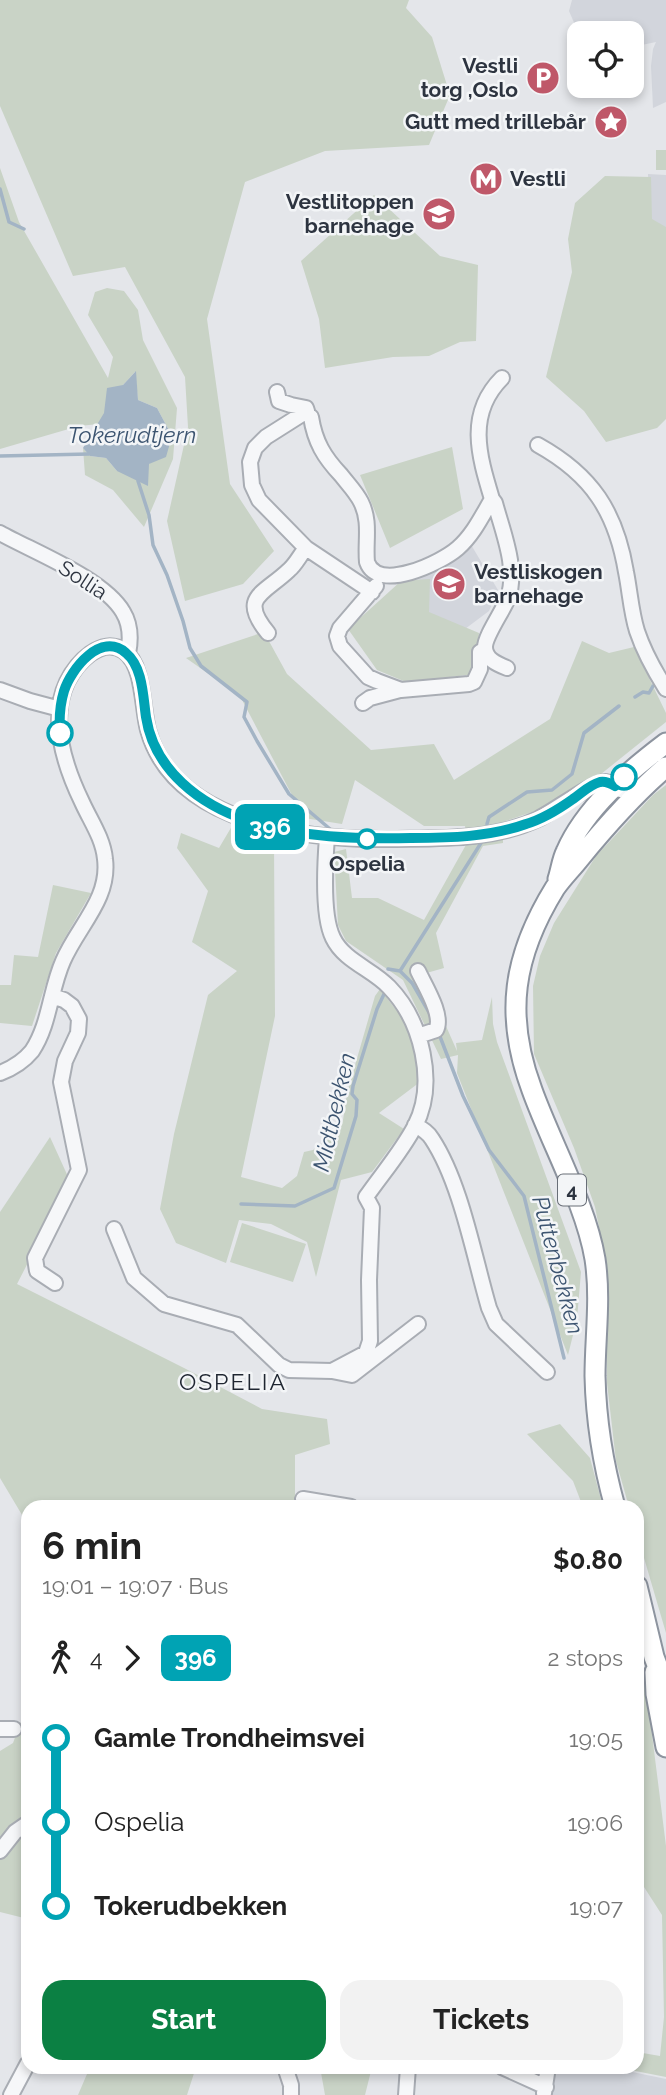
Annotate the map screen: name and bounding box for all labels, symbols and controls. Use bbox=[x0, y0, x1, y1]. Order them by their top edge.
map controls bbox=[567, 21, 644, 98]
button: locate bbox=[567, 21, 644, 98]
place label: Vestli torg ,Oslo bbox=[421, 53, 518, 102]
parking icon: Vestli torg ,Oslo bbox=[524, 59, 562, 97]
place icon: Gutt med trillebår bbox=[592, 103, 630, 141]
place label: Gutt med trillebår bbox=[405, 109, 586, 134]
metro station icon: Vestli bbox=[467, 160, 505, 198]
place label: Vestli bbox=[510, 166, 566, 191]
place label: Vestlitoppen barnehage bbox=[286, 189, 414, 238]
school or university icon: Vestlitoppen barnehage bbox=[420, 195, 458, 233]
water label: Tokerudtjern bbox=[68, 421, 196, 448]
street label: Sollia bbox=[54, 555, 112, 604]
place label: Vestliskogen barnehage bbox=[474, 559, 603, 608]
school or university icon: Vestliskogen barnehage bbox=[430, 565, 468, 603]
unlabelled marker bbox=[47, 720, 73, 746]
unlabelled marker bbox=[611, 764, 637, 790]
line badge: 396 bbox=[230, 804, 310, 850]
text: 396 bbox=[249, 812, 291, 841]
marker: Ospelia bbox=[357, 829, 377, 849]
place label: Ospelia bbox=[329, 851, 405, 876]
water label: Midtbekken bbox=[307, 1050, 360, 1174]
road number: 4 bbox=[558, 1174, 586, 1206]
water label: Puttenbekken bbox=[527, 1193, 590, 1337]
district label: OSPELIA bbox=[179, 1368, 287, 1395]
text: 6 min bbox=[42, 1523, 142, 1568]
text: $0.80 bbox=[553, 1545, 623, 1575]
text: 19:01 – 19:07 · Bus bbox=[42, 1572, 228, 1599]
icon: walk bbox=[42, 1639, 80, 1677]
icon: forward bbox=[113, 1639, 151, 1677]
text: 396 bbox=[175, 1643, 217, 1672]
text: 4 bbox=[90, 1644, 103, 1671]
text: 2 stops bbox=[548, 1644, 623, 1671]
text: Gamle Trondheimsvei bbox=[94, 1723, 365, 1753]
text: 19:05 bbox=[569, 1725, 623, 1752]
text: Ospelia bbox=[94, 1807, 184, 1837]
text: 19:06 bbox=[567, 1809, 623, 1836]
text: Tokerudbekken bbox=[94, 1891, 287, 1921]
text: 19:07 bbox=[569, 1893, 623, 1920]
button: Start bbox=[42, 1980, 326, 2060]
button: Tickets bbox=[340, 1980, 623, 2060]

